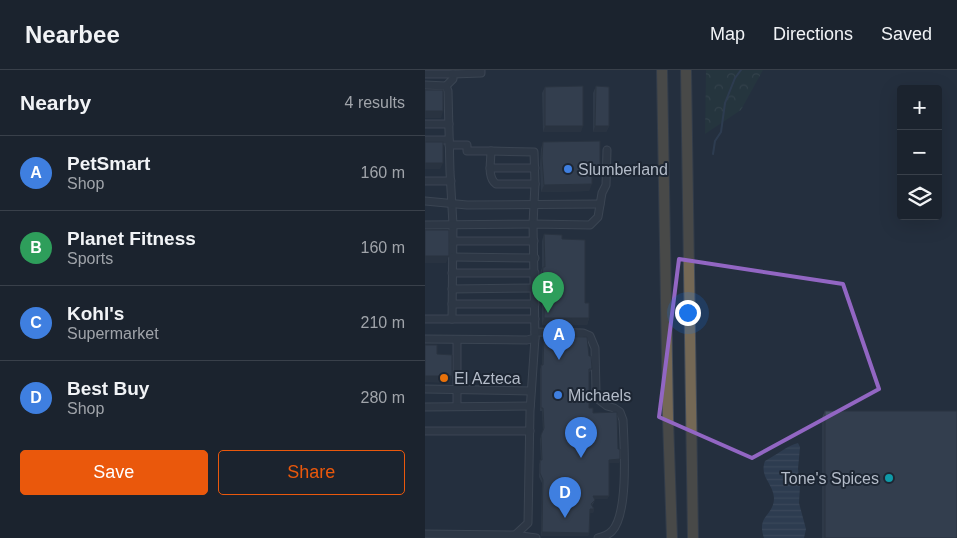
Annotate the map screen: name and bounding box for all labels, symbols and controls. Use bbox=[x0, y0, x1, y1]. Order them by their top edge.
text: Nearbee bbox=[25, 21, 120, 48]
text: Map bbox=[710, 24, 745, 44]
text: Directions bbox=[773, 24, 853, 44]
text: Saved bbox=[881, 24, 932, 44]
map controls bbox=[897, 85, 942, 220]
button: + bbox=[897, 85, 942, 130]
text: Nearby bbox=[20, 91, 91, 114]
text: 4 results bbox=[345, 94, 405, 111]
button: − bbox=[897, 130, 942, 175]
text: PetSmart bbox=[67, 153, 150, 174]
place label: Slumberland bbox=[578, 161, 668, 178]
marker: Slumberland bbox=[562, 163, 574, 175]
text: A bbox=[30, 164, 42, 181]
text: 160 m bbox=[361, 164, 405, 181]
text: Shop bbox=[67, 175, 104, 192]
button: layers bbox=[897, 175, 942, 220]
text: Planet Fitness bbox=[67, 228, 196, 249]
text: B bbox=[30, 239, 42, 256]
text: 160 m bbox=[361, 239, 405, 256]
text: Sports bbox=[67, 250, 113, 267]
pin: B bbox=[532, 272, 564, 313]
your location bbox=[675, 300, 701, 326]
text: Kohl's bbox=[67, 303, 124, 324]
text: C bbox=[30, 314, 42, 331]
text: 210 m bbox=[361, 314, 405, 331]
pin: A bbox=[543, 319, 575, 360]
text: Supermarket bbox=[67, 325, 159, 342]
place label: El Azteca bbox=[454, 370, 521, 387]
marker: El Azteca bbox=[438, 372, 450, 384]
text: Best Buy bbox=[67, 378, 149, 399]
place label: Michaels bbox=[568, 387, 631, 404]
text: D bbox=[30, 389, 42, 406]
text: 280 m bbox=[361, 389, 405, 406]
marker: Michaels bbox=[552, 389, 564, 401]
text: Shop bbox=[67, 400, 104, 417]
pin: C bbox=[565, 417, 597, 458]
button: Save bbox=[20, 450, 208, 495]
button: Share bbox=[218, 450, 405, 495]
place label: Tone's Spices bbox=[781, 470, 879, 487]
marker: Tone's Spices bbox=[883, 472, 895, 484]
pin: D bbox=[549, 477, 581, 518]

